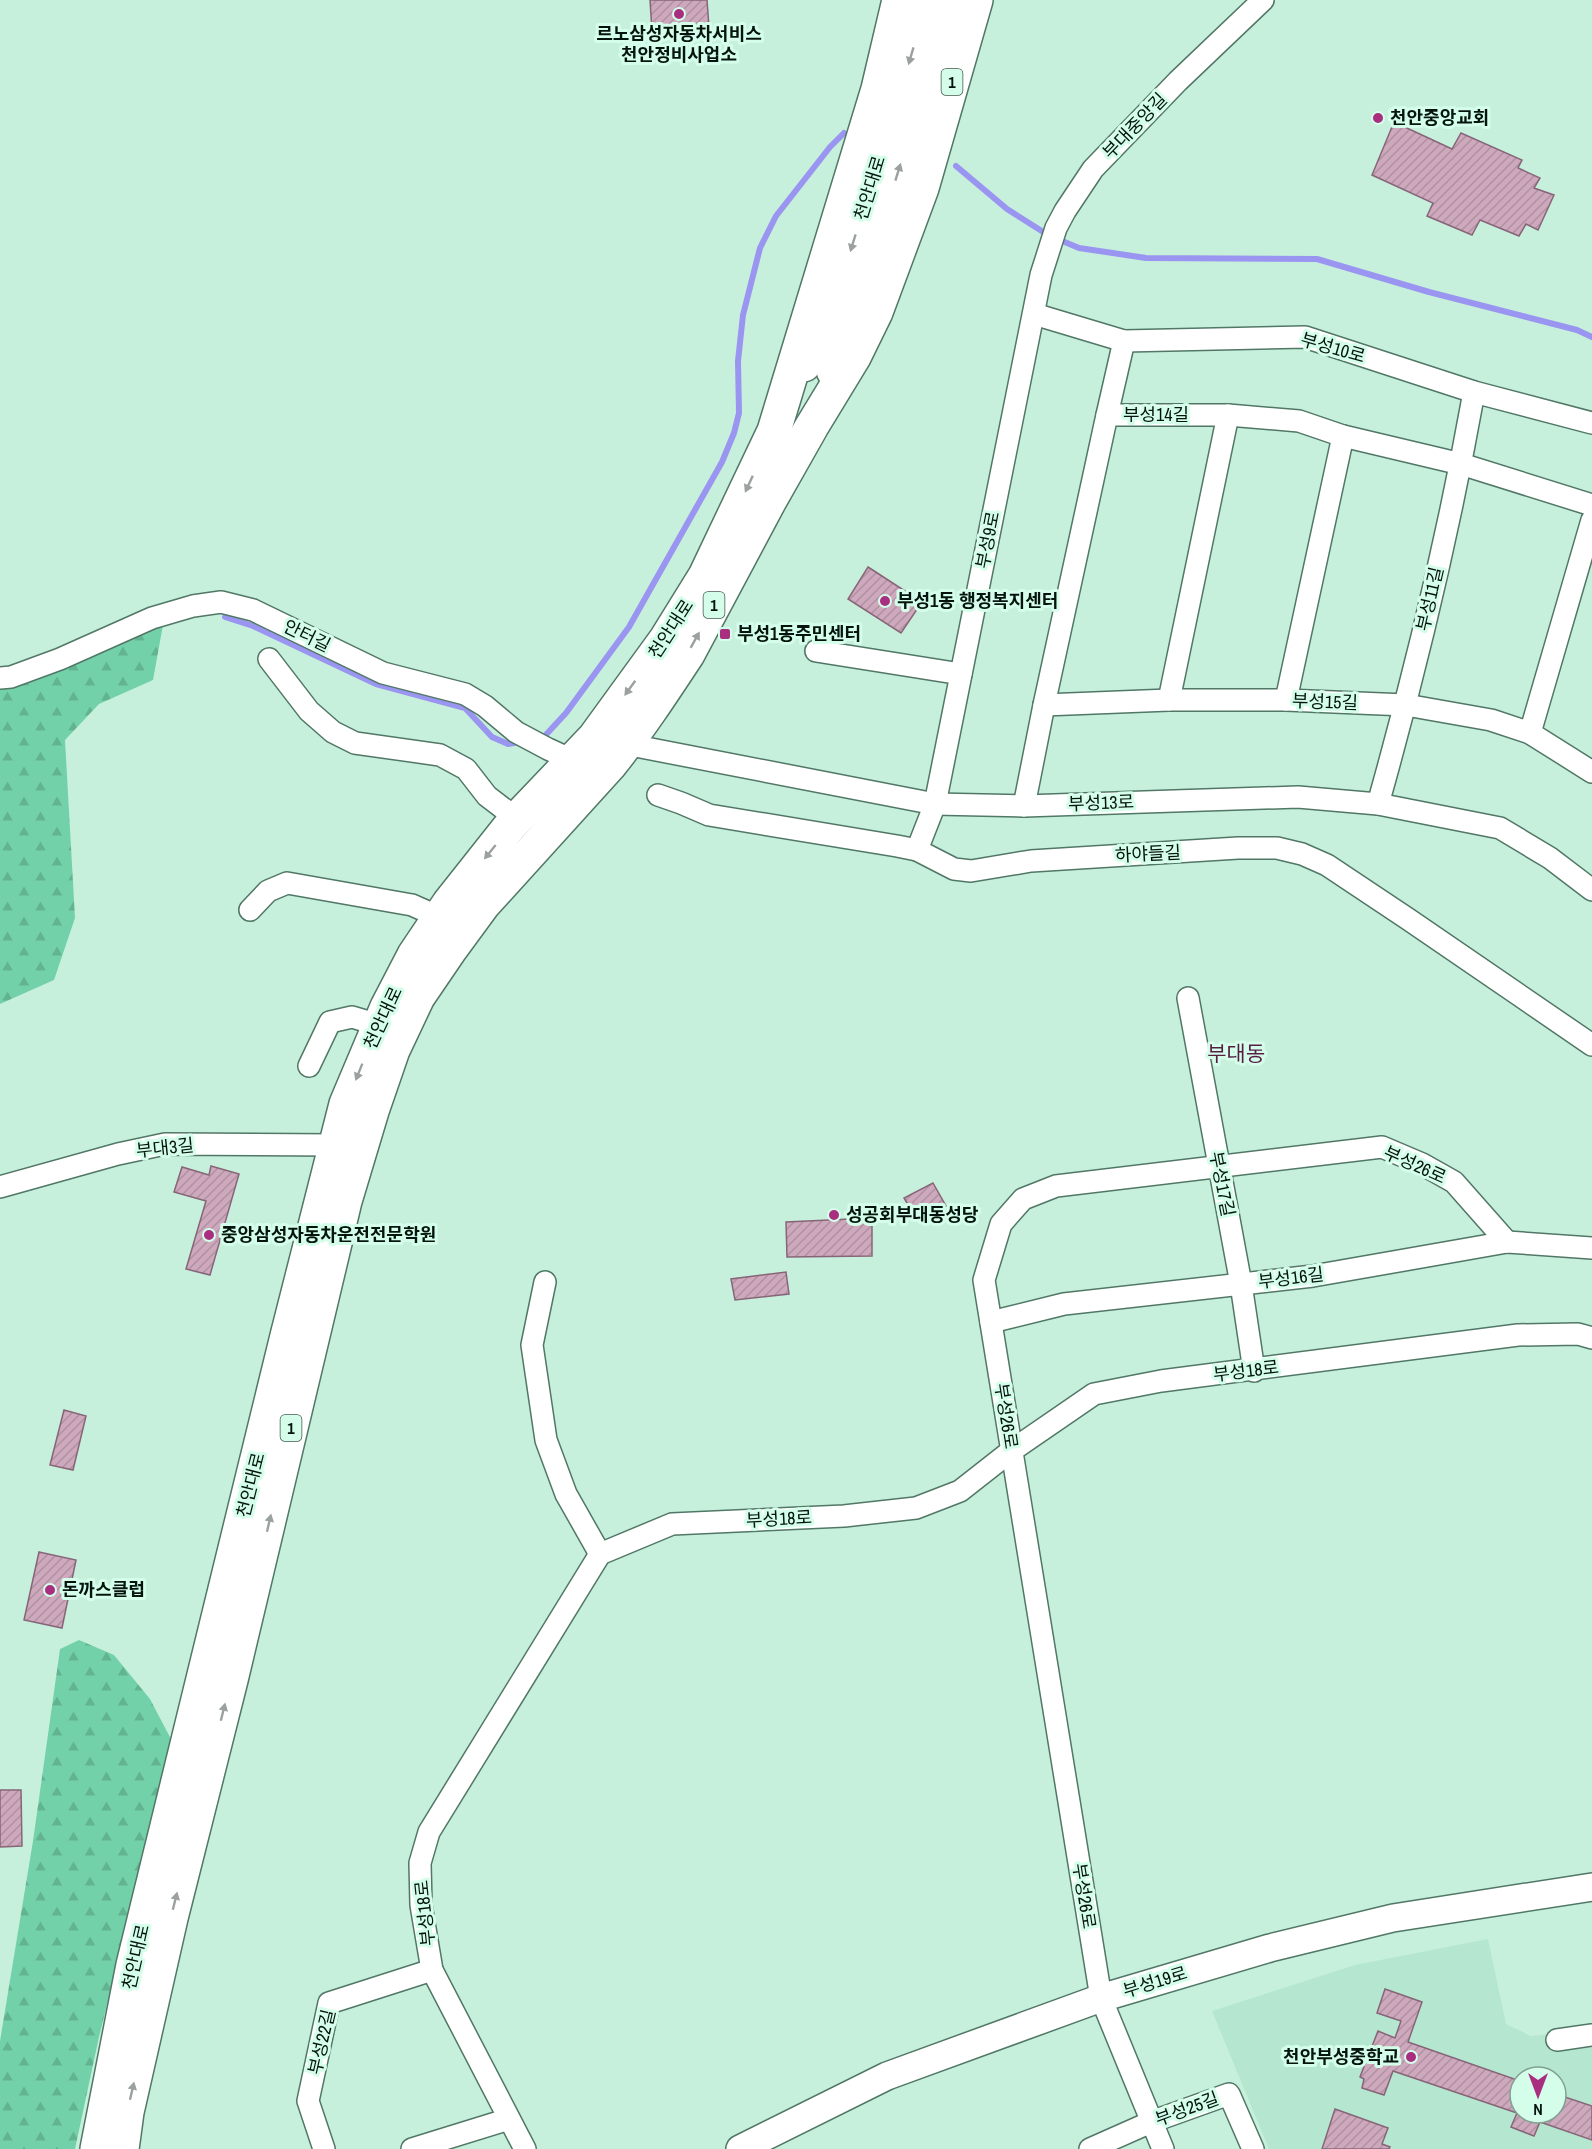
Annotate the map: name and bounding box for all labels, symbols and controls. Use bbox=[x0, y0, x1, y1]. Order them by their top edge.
marker: 르노삼성자동차서비스 천안정비사업소 bbox=[672, 7, 686, 21]
place label: 르노삼성자동차서비스 천안정비사업소 bbox=[596, 21, 762, 67]
one-way arrow bbox=[906, 47, 915, 65]
road number: 1 bbox=[942, 69, 962, 95]
street label: 부대중앙길 bbox=[1097, 87, 1172, 164]
place label: 천안중앙교회 bbox=[1390, 105, 1489, 130]
marker: 천안중앙교회 bbox=[1371, 111, 1385, 125]
street label: 천안대로 bbox=[848, 153, 891, 223]
one-way arrow bbox=[894, 162, 903, 180]
one-way arrow bbox=[848, 234, 857, 252]
street label: 부성10로 bbox=[1298, 326, 1368, 369]
street label: 부성14길 bbox=[1123, 402, 1189, 427]
one-way arrow bbox=[744, 475, 753, 492]
street label: 부성9로 bbox=[970, 509, 1005, 571]
street label: 부성11길 bbox=[1410, 564, 1449, 633]
place label: 부성1동 행정복지센터 bbox=[897, 588, 1058, 613]
road number: 1 bbox=[704, 592, 724, 618]
street label: 천안대로 bbox=[642, 594, 699, 663]
marker: 부성1동 행정복지센터 bbox=[878, 594, 892, 608]
street label: 안터길 bbox=[279, 613, 335, 658]
place label: 부성1동주민센터 bbox=[737, 621, 861, 646]
marker: 부성1동주민센터 bbox=[718, 627, 732, 641]
one-way arrow bbox=[690, 631, 700, 648]
one-way arrow bbox=[625, 681, 637, 696]
street label: 부성15길 bbox=[1292, 688, 1358, 715]
street label: 부성13로 bbox=[1068, 789, 1134, 816]
street label: 하야들길 bbox=[1114, 839, 1182, 868]
one-way arrow bbox=[483, 844, 496, 860]
street label: 천안대로 bbox=[357, 982, 408, 1053]
district label: 부대동 bbox=[1207, 1039, 1265, 1068]
one-way arrow bbox=[354, 1064, 364, 1082]
street label: 부대3길 bbox=[135, 1132, 195, 1163]
street label: 부성26로 bbox=[1380, 1140, 1450, 1189]
street label: 부성17길 bbox=[1204, 1149, 1241, 1219]
place label: 성공회부대동성당 bbox=[846, 1202, 978, 1227]
marker: 성공회부대동성당 bbox=[827, 1208, 841, 1222]
place label: 중앙삼성자동차운전전문학원 bbox=[221, 1222, 436, 1247]
marker: 중앙삼성자동차운전전문학원 bbox=[202, 1228, 216, 1242]
street label: 부성16길 bbox=[1257, 1261, 1325, 1294]
street label: 부성18로 bbox=[1212, 1354, 1280, 1387]
street label: 부성26로 bbox=[989, 1381, 1024, 1451]
road number: 1 bbox=[280, 1415, 302, 1441]
street label: 천안대로 bbox=[230, 1450, 271, 1520]
street label: 부성18로 bbox=[745, 1504, 813, 1533]
one-way arrow bbox=[264, 1513, 274, 1532]
place label: 돈까스클럽 bbox=[62, 1577, 145, 1602]
marker: 돈까스클럽 bbox=[43, 1583, 57, 1597]
one-way arrow bbox=[219, 1703, 228, 1721]
street label: 부성26로 bbox=[1067, 1861, 1102, 1931]
street label: 부성18로 bbox=[409, 1879, 440, 1947]
one-way arrow bbox=[171, 1892, 181, 1910]
street label: 천안대로 bbox=[116, 1922, 155, 1992]
street label: 부성19로 bbox=[1120, 1960, 1190, 2003]
street label: 부성22길 bbox=[302, 2007, 341, 2077]
place label: 천안부성중학교 bbox=[1283, 2044, 1399, 2069]
marker: 천안부성중학교 bbox=[1404, 2050, 1418, 2064]
north arrow bbox=[1508, 2065, 1568, 2125]
one-way arrow bbox=[128, 2082, 137, 2101]
street label: 부성25길 bbox=[1151, 2085, 1222, 2132]
text: N bbox=[1533, 2099, 1543, 2121]

